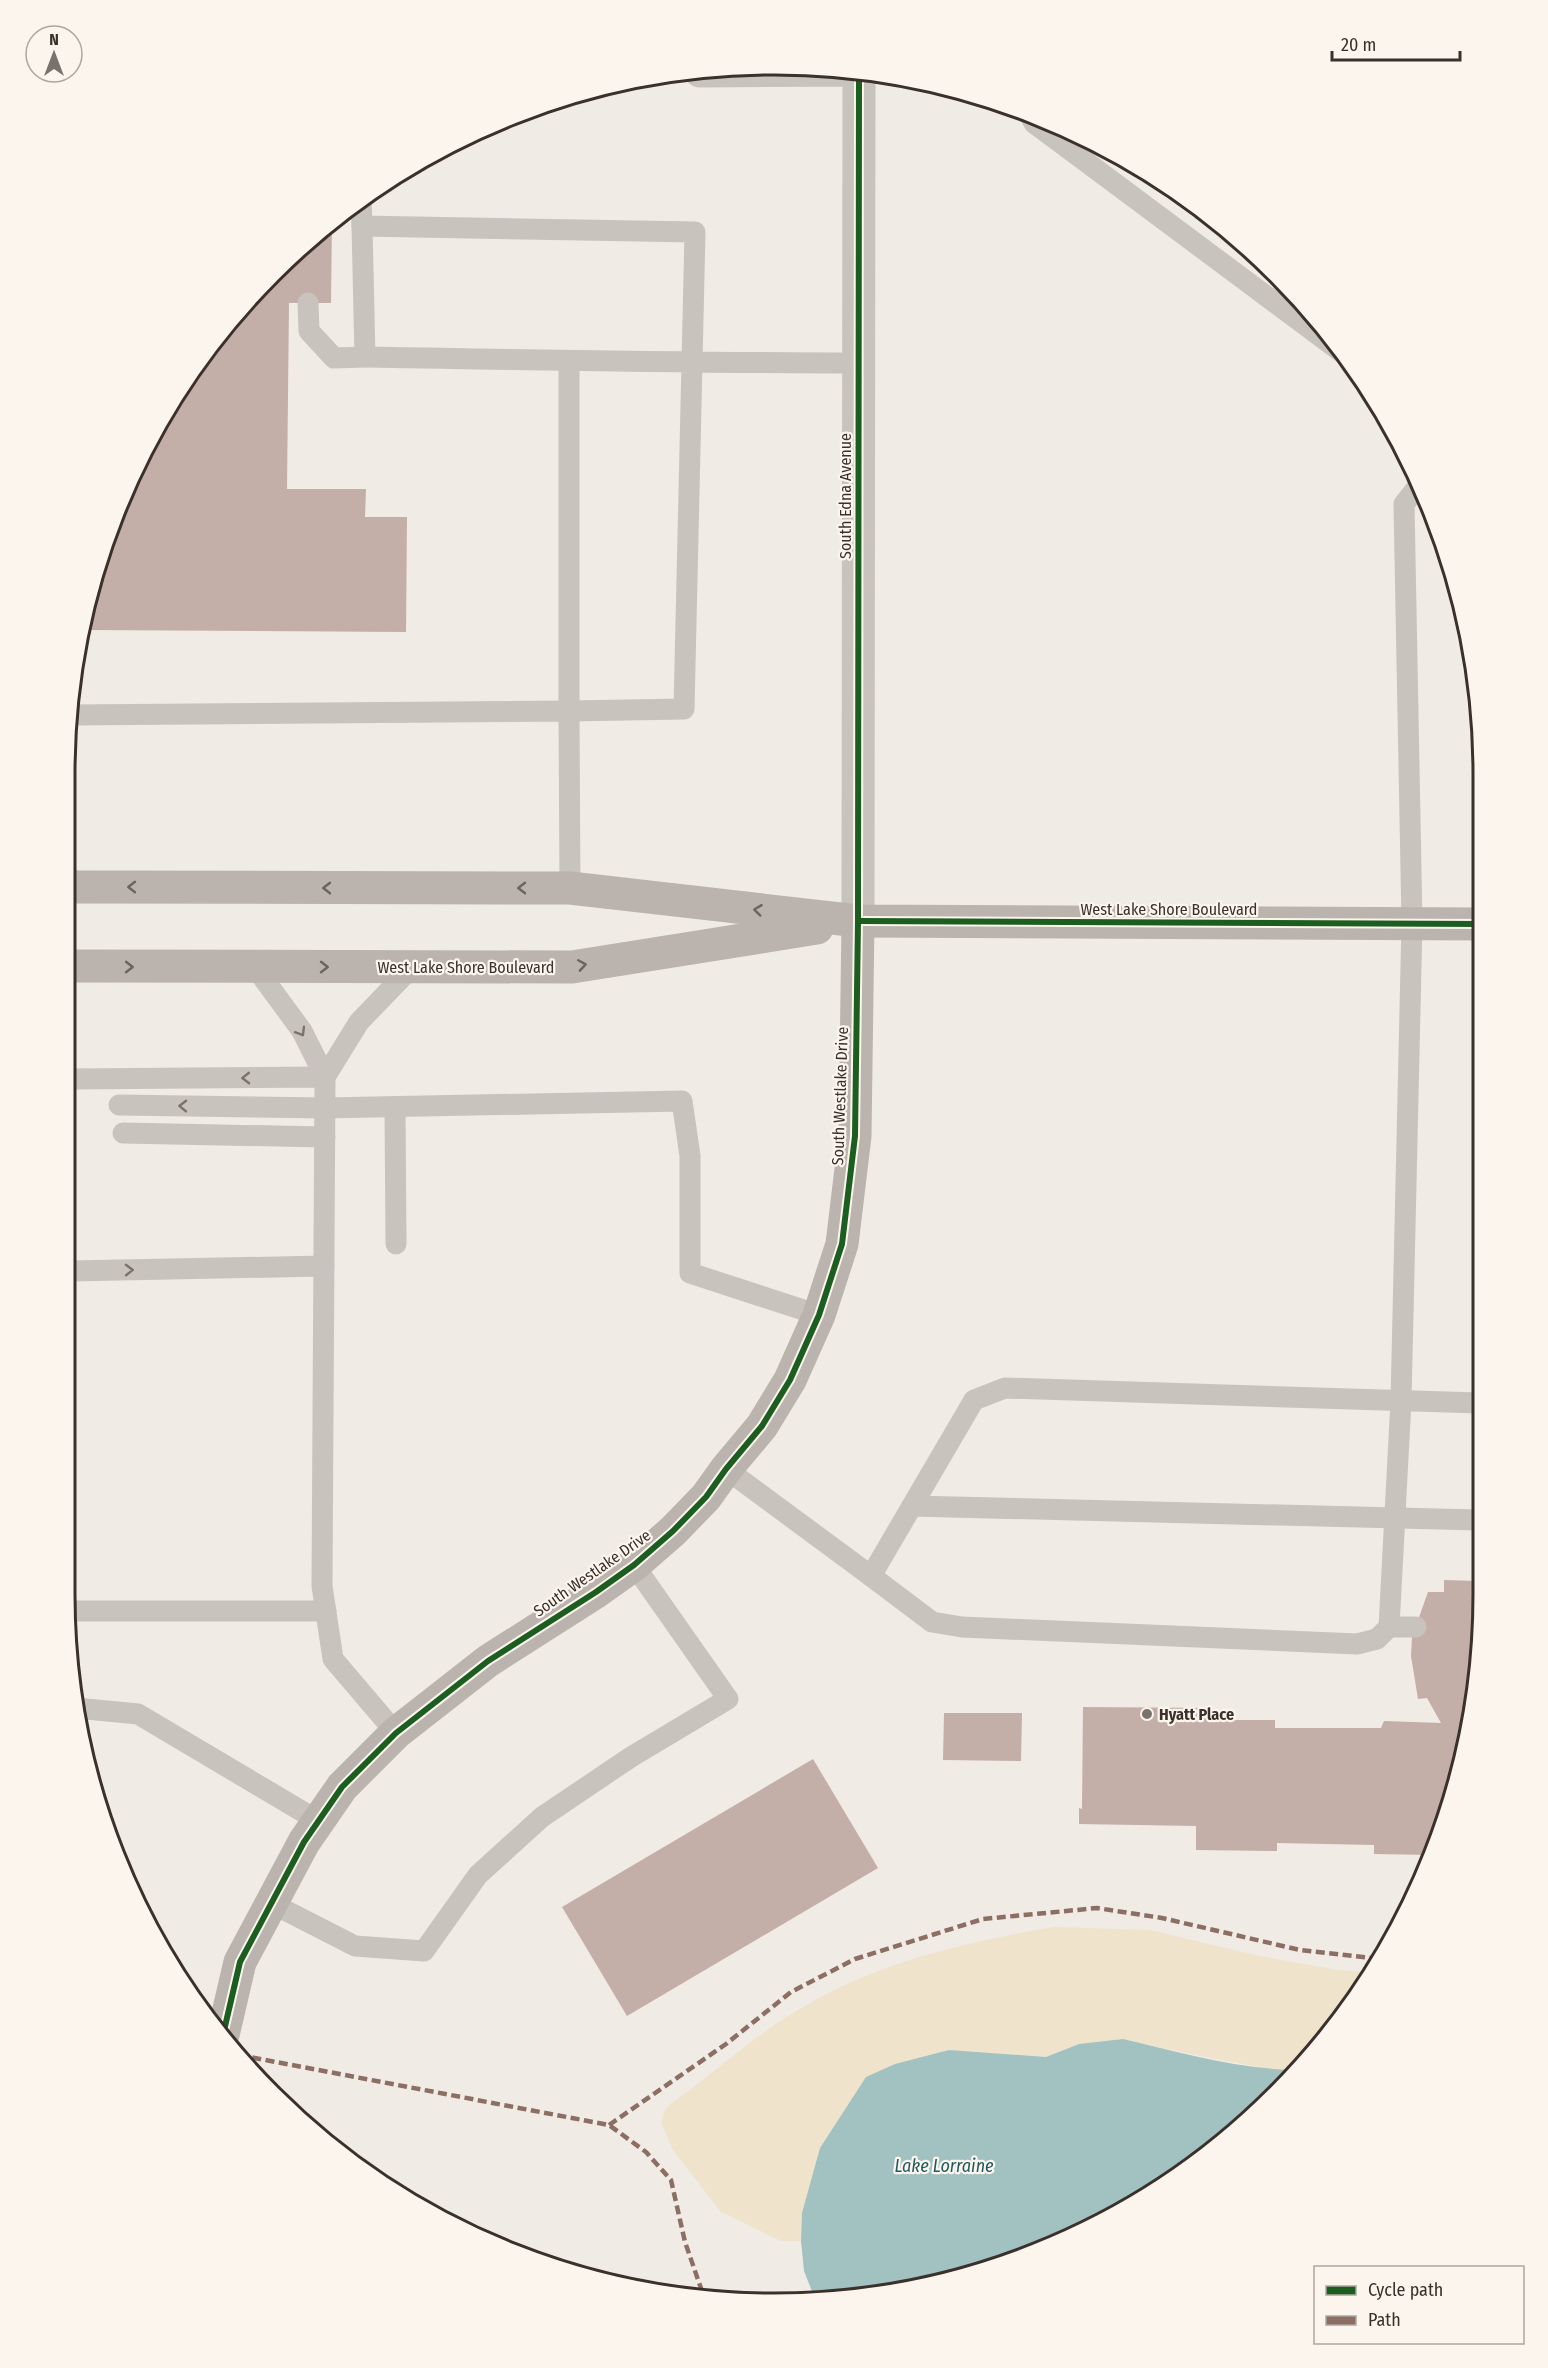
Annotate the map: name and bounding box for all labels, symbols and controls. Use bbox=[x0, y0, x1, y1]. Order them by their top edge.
north arrow bbox=[24, 24, 84, 84]
scale bar bbox=[1332, 24, 1460, 62]
text: N bbox=[49, 30, 59, 49]
text: 20 m bbox=[1341, 34, 1376, 56]
street label: South Edna Avenue bbox=[836, 433, 855, 559]
one-way arrow bbox=[128, 881, 137, 893]
one-way arrow bbox=[323, 882, 332, 894]
one-way arrow bbox=[518, 882, 527, 894]
street label: West Lake Shore Boulevard bbox=[1081, 900, 1257, 919]
one-way arrow bbox=[753, 904, 762, 917]
street label: West Lake Shore Boulevard bbox=[378, 958, 554, 977]
one-way arrow bbox=[577, 960, 587, 972]
one-way arrow bbox=[125, 961, 134, 973]
one-way arrow bbox=[320, 961, 329, 973]
one-way arrow bbox=[294, 1026, 306, 1036]
street label: South Westlake Drive bbox=[828, 1026, 852, 1166]
one-way arrow bbox=[241, 1072, 250, 1084]
one-way arrow bbox=[178, 1100, 187, 1112]
one-way arrow bbox=[125, 1264, 134, 1276]
street label: South Westlake Drive bbox=[530, 1525, 654, 1621]
place label: Hyatt Place bbox=[1159, 1705, 1234, 1724]
marker: Hyatt Place bbox=[1140, 1707, 1154, 1721]
water label: Lake Lorraine bbox=[894, 2155, 994, 2177]
legend bbox=[1314, 2266, 1524, 2344]
text: Cycle path bbox=[1368, 2279, 1443, 2301]
text: Path bbox=[1368, 2309, 1401, 2331]

